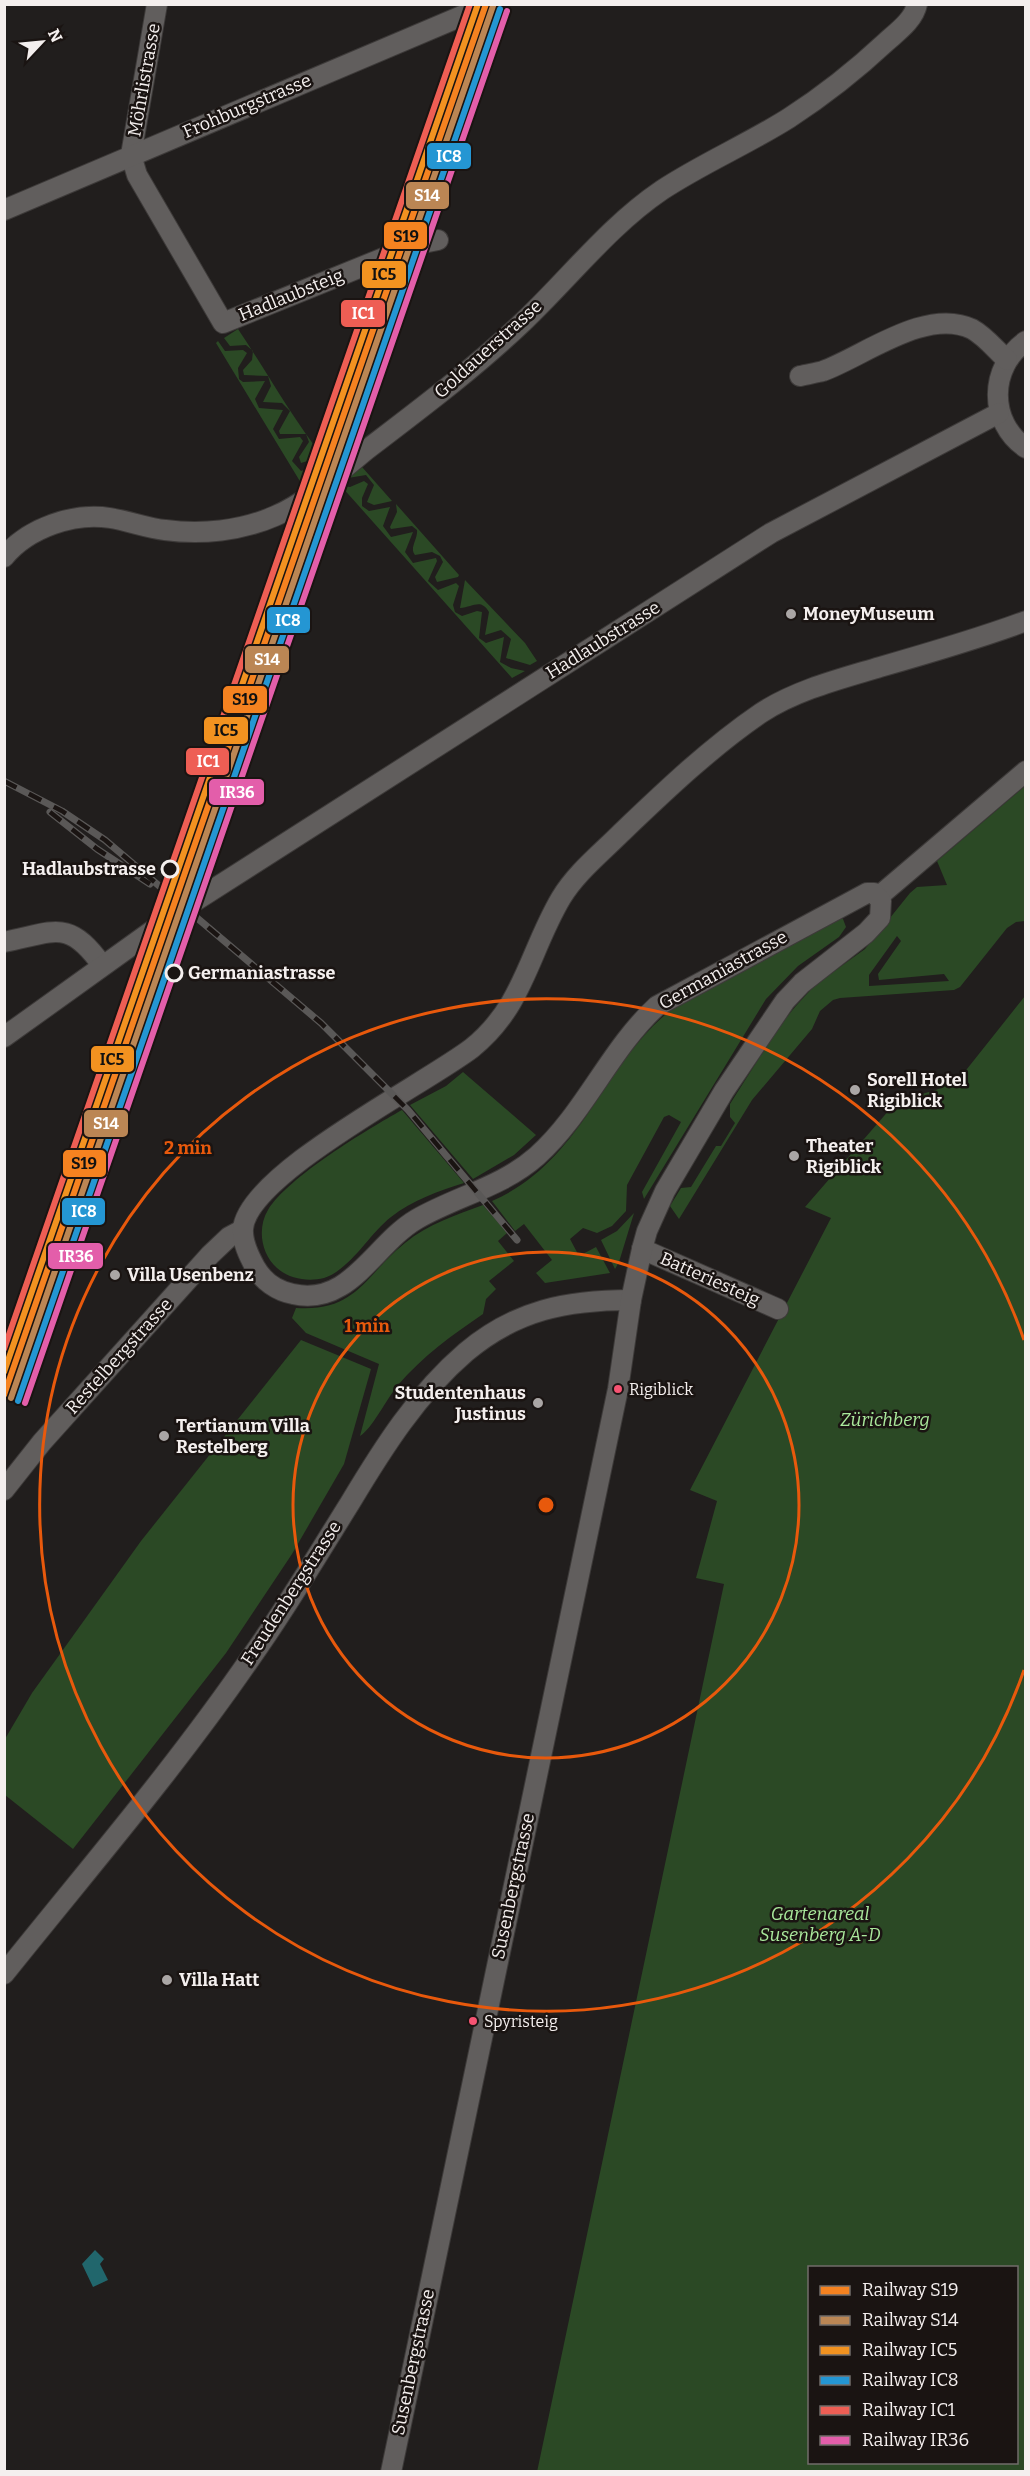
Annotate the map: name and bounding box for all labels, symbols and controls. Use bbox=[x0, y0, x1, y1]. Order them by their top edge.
north arrow bbox=[12, 12, 72, 72]
street label: Möhrlistrasse bbox=[123, 22, 165, 138]
text: N bbox=[44, 26, 66, 45]
street label: Frohburgstrasse bbox=[179, 69, 315, 143]
line badge: IC8 bbox=[426, 142, 472, 170]
text: IC8 bbox=[436, 147, 462, 166]
line badge: S14 bbox=[405, 181, 450, 210]
text: S14 bbox=[414, 186, 440, 205]
line badge: S19 bbox=[383, 221, 428, 250]
text: S19 bbox=[393, 227, 419, 246]
line badge: IC5 bbox=[361, 260, 407, 289]
street label: Hadlaubsteig bbox=[235, 264, 347, 326]
text: IC5 bbox=[372, 265, 397, 284]
street label: Goldauerstrasse bbox=[430, 295, 546, 403]
line badge: IC1 bbox=[340, 299, 386, 328]
text: IC1 bbox=[352, 304, 374, 323]
street label: Hadlaubstrasse bbox=[542, 596, 664, 684]
place label: MoneyMuseum bbox=[803, 603, 935, 625]
line badge: IC8 bbox=[266, 606, 311, 634]
marker: MoneyMuseum bbox=[784, 607, 798, 621]
text: IC8 bbox=[275, 611, 301, 630]
line badge: S14 bbox=[244, 645, 290, 674]
text: S14 bbox=[254, 650, 280, 669]
line badge: S19 bbox=[222, 685, 268, 714]
text: S19 bbox=[232, 690, 258, 709]
line badge: IC5 bbox=[203, 716, 249, 745]
text: IC5 bbox=[214, 721, 239, 740]
line badge: IC1 bbox=[185, 747, 230, 776]
text: IC1 bbox=[197, 752, 219, 771]
line badge: IR36 bbox=[208, 778, 265, 806]
text: IR36 bbox=[219, 783, 255, 802]
place label: Hadlaubstrasse bbox=[22, 858, 156, 880]
marker: Hadlaubstrasse bbox=[161, 860, 179, 878]
street label: Germaniastrasse bbox=[655, 926, 791, 1014]
place label: Germaniastrasse bbox=[188, 962, 336, 984]
marker: Germaniastrasse bbox=[165, 964, 183, 982]
line badge: IC5 bbox=[90, 1045, 135, 1073]
text: IC5 bbox=[100, 1050, 125, 1069]
place label: Sorell Hotel Rigiblick bbox=[867, 1069, 968, 1112]
marker: Sorell Hotel Rigiblick bbox=[848, 1083, 862, 1097]
line badge: S14 bbox=[83, 1109, 129, 1138]
text: S14 bbox=[93, 1114, 119, 1133]
place label: Theater Rigiblick bbox=[806, 1135, 882, 1178]
text: 2 min bbox=[164, 1137, 212, 1159]
line badge: S19 bbox=[62, 1149, 107, 1178]
marker: Theater Rigiblick bbox=[787, 1149, 801, 1163]
text: S19 bbox=[71, 1154, 97, 1173]
line badge: IC8 bbox=[61, 1197, 106, 1226]
text: IC8 bbox=[71, 1202, 97, 1221]
line badge: IR36 bbox=[47, 1242, 104, 1270]
text: IR36 bbox=[58, 1247, 94, 1266]
street label: Batteriesteig bbox=[657, 1247, 763, 1311]
place label: Villa Usenbenz bbox=[127, 1264, 254, 1286]
marker: Villa Usenbenz bbox=[108, 1268, 122, 1282]
street label: Restelbergstrasse bbox=[61, 1294, 177, 1418]
text: 1 min bbox=[344, 1315, 390, 1337]
place label: Rigiblick bbox=[629, 1380, 693, 1399]
place label: Studentenhaus Justinus bbox=[394, 1382, 526, 1425]
marker: Rigiblick bbox=[612, 1383, 624, 1395]
marker: Studentenhaus Justinus bbox=[531, 1396, 545, 1410]
park label: Zürichberg bbox=[840, 1409, 930, 1431]
place label: Tertianum Villa Restelberg bbox=[176, 1415, 310, 1458]
marker: Tertianum Villa Restelberg bbox=[157, 1429, 171, 1443]
centre of rings bbox=[536, 1495, 556, 1515]
street label: Freudenbergstrasse bbox=[236, 1517, 346, 1669]
street label: Susenbergstrasse bbox=[487, 1811, 539, 1961]
park label: Gartenareal Susenberg A-D bbox=[759, 1903, 881, 1946]
place label: Villa Hatt bbox=[179, 1969, 259, 1991]
marker: Villa Hatt bbox=[160, 1973, 174, 1987]
place label: Spyristeig bbox=[484, 2012, 558, 2031]
marker: Spyristeig bbox=[467, 2015, 479, 2027]
legend bbox=[808, 2266, 1018, 2464]
text: Railway S19 bbox=[862, 2279, 959, 2301]
street label: Susenbergstrasse bbox=[387, 2287, 439, 2437]
text: Railway S14 bbox=[862, 2309, 959, 2331]
text: Railway IC5 bbox=[862, 2339, 957, 2361]
text: Railway IC8 bbox=[862, 2369, 959, 2391]
text: Railway IC1 bbox=[862, 2399, 956, 2421]
text: Railway IR36 bbox=[862, 2429, 969, 2451]

